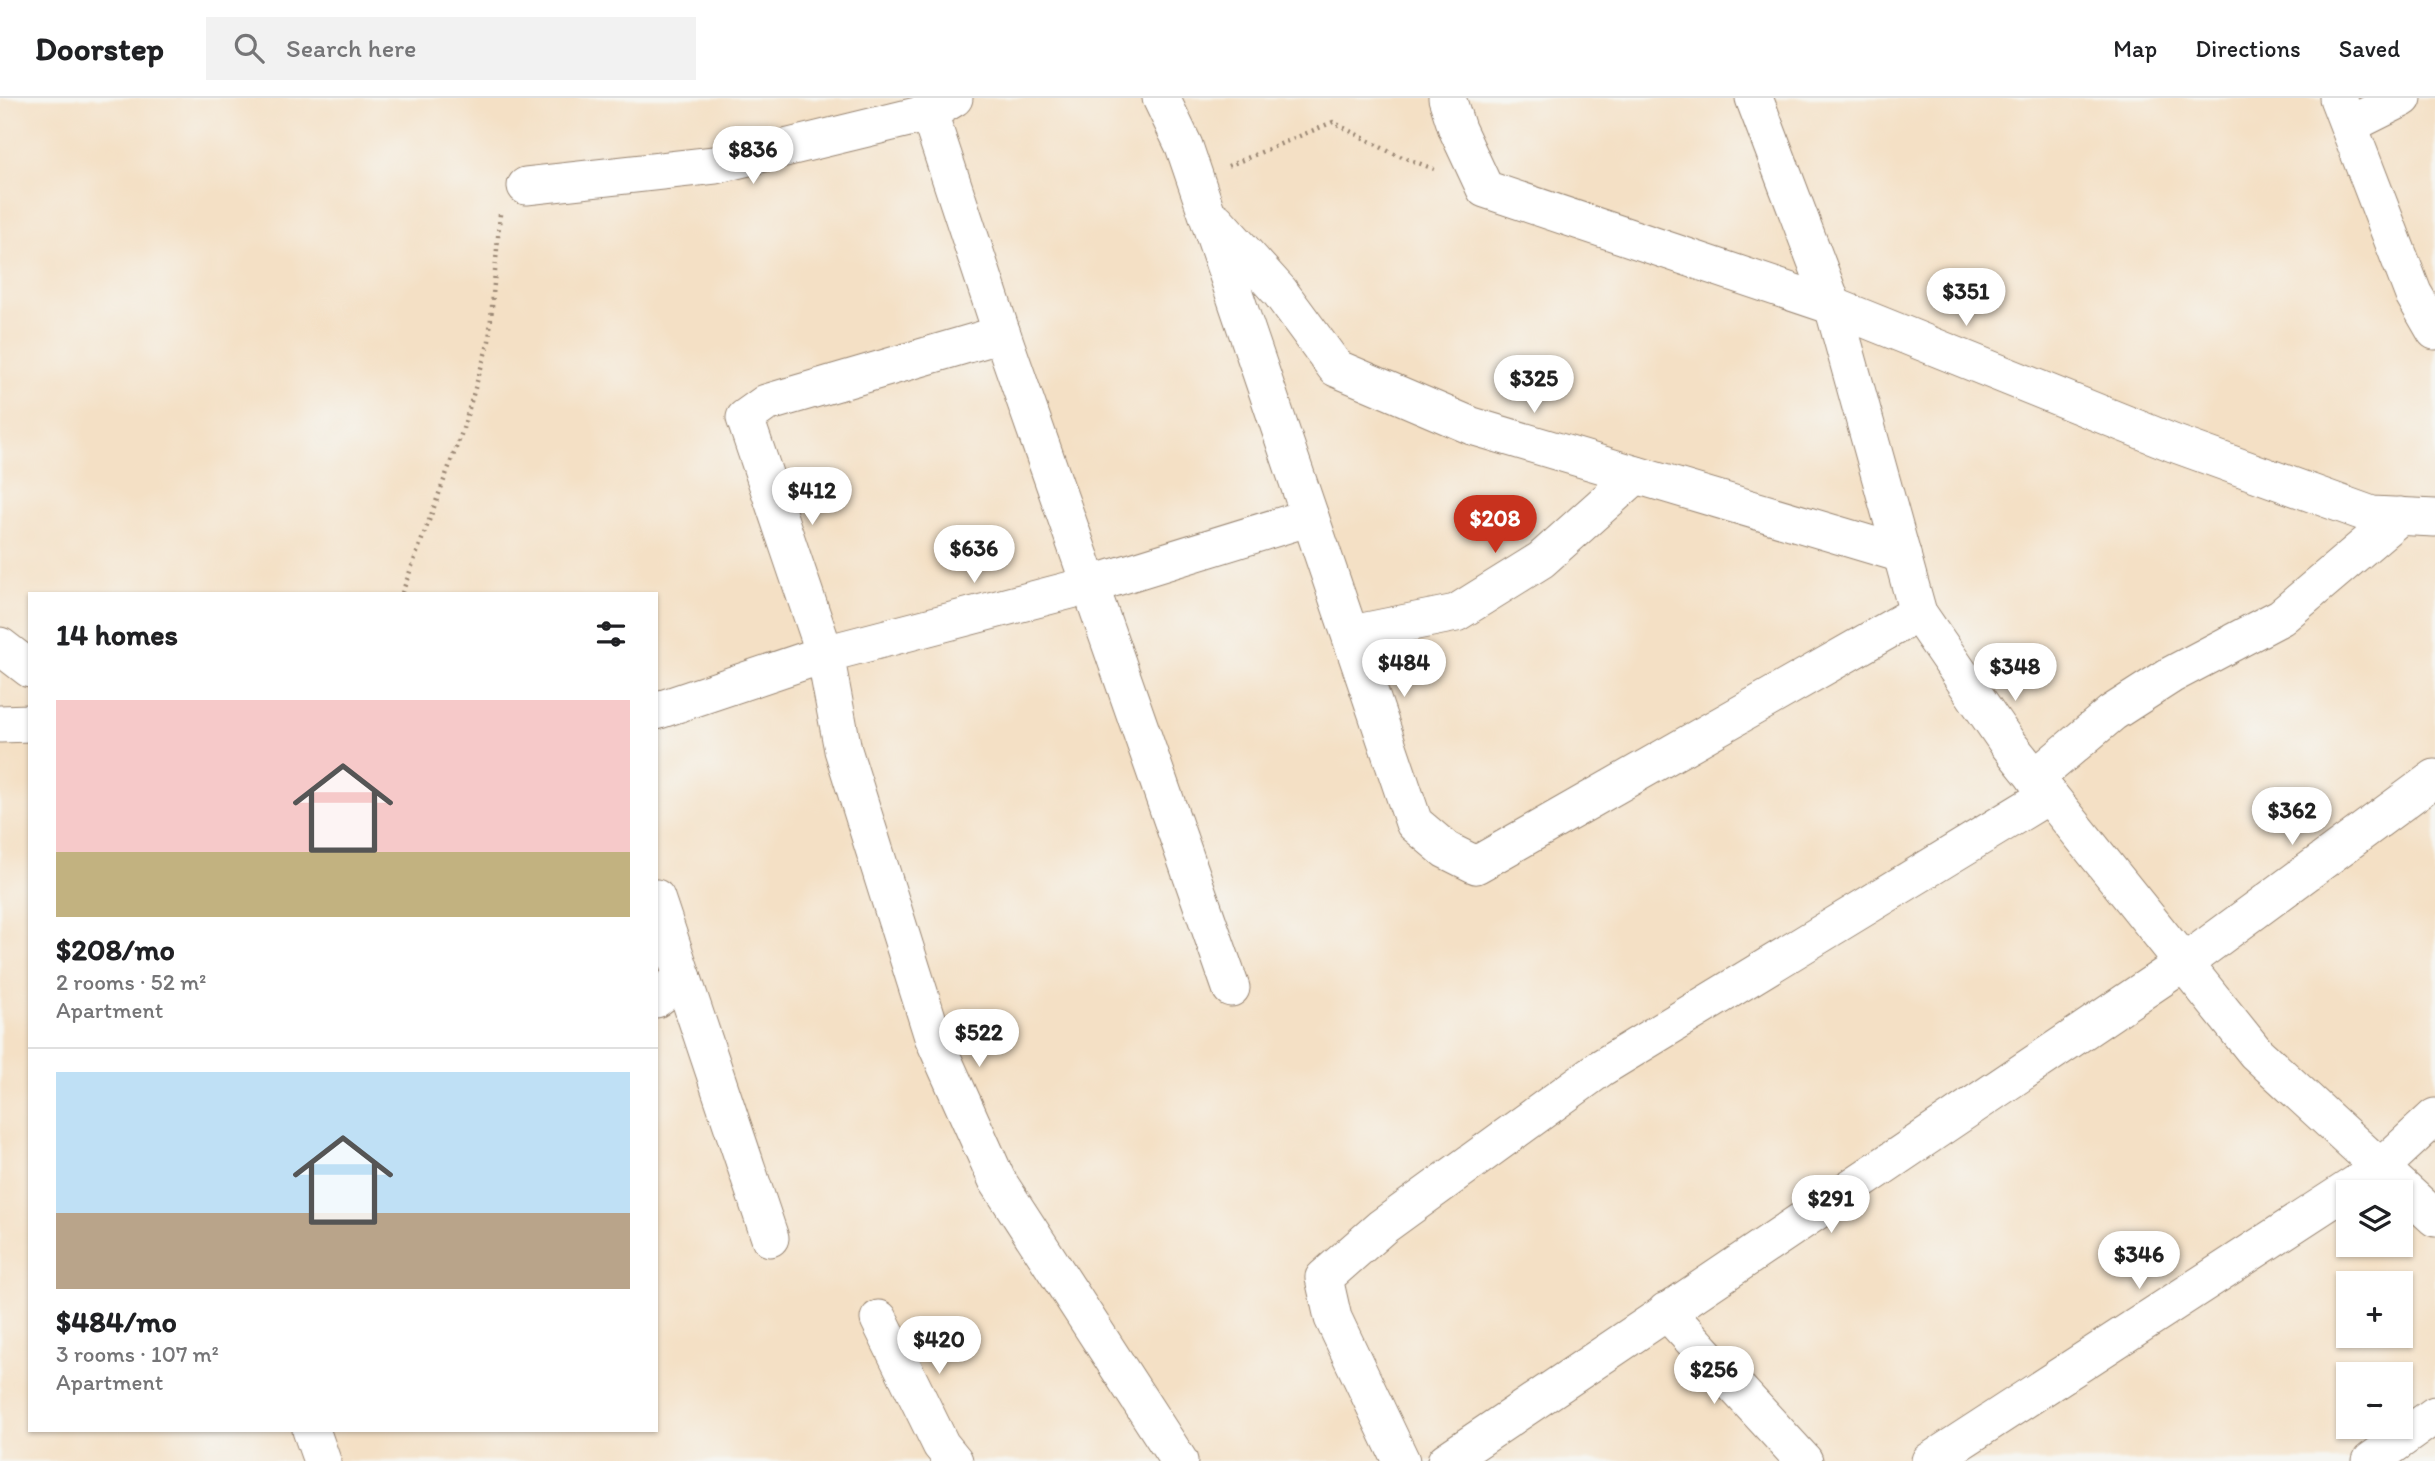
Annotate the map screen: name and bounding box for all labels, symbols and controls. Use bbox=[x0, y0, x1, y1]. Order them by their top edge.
search box bbox=[206, 17, 696, 80]
text: Doorstep bbox=[35, 29, 164, 68]
icon: search bbox=[230, 29, 268, 67]
text: Search here bbox=[286, 32, 416, 64]
text: Map bbox=[2113, 34, 2157, 63]
text: Directions bbox=[2195, 34, 2301, 63]
text: Saved bbox=[2339, 34, 2400, 63]
pin: $836 bbox=[712, 126, 794, 186]
text: $836 bbox=[729, 135, 777, 163]
pin: $351 bbox=[1925, 268, 2007, 328]
text: $351 bbox=[1943, 277, 1989, 305]
pin: $325 bbox=[1493, 356, 1575, 415]
text: $325 bbox=[1510, 364, 1558, 392]
pin: $412 bbox=[771, 468, 853, 527]
text: $412 bbox=[788, 476, 836, 504]
pin: $208 bbox=[1454, 496, 1536, 555]
text: $208 bbox=[1470, 504, 1520, 532]
pin: $636 bbox=[933, 526, 1015, 585]
text: $636 bbox=[950, 534, 998, 562]
icon: filters bbox=[592, 615, 630, 653]
text: 14 homes bbox=[56, 616, 178, 653]
pin: $484 bbox=[1363, 640, 1445, 699]
pin: $348 bbox=[1974, 644, 2056, 703]
text: $484 bbox=[1378, 648, 1430, 676]
text: $348 bbox=[1990, 652, 2040, 680]
icon: home bbox=[280, 745, 406, 871]
pin: $362 bbox=[2251, 788, 2333, 847]
text: $362 bbox=[2268, 796, 2316, 824]
text: $208/mo bbox=[56, 931, 175, 968]
text: 2 rooms · 52 m² bbox=[56, 968, 206, 996]
text: Apartment bbox=[56, 996, 163, 1024]
pin: $522 bbox=[938, 1010, 1020, 1069]
text: $522 bbox=[955, 1018, 1003, 1046]
icon: home bbox=[280, 1117, 406, 1243]
pin: $291 bbox=[1790, 1176, 1872, 1235]
map controls bbox=[2336, 1180, 2413, 1439]
button: layers bbox=[2336, 1180, 2413, 1257]
text: $291 bbox=[1808, 1184, 1854, 1212]
pin: $346 bbox=[2098, 1232, 2180, 1291]
text: $346 bbox=[2114, 1240, 2164, 1268]
button: + bbox=[2336, 1271, 2413, 1348]
text: $484/mo bbox=[56, 1303, 177, 1340]
pin: $420 bbox=[898, 1316, 980, 1376]
text: $420 bbox=[913, 1325, 965, 1353]
text: 3 rooms · 107 m² bbox=[56, 1340, 219, 1368]
pin: $256 bbox=[1673, 1346, 1755, 1406]
text: $256 bbox=[1690, 1355, 1738, 1383]
button: − bbox=[2336, 1362, 2413, 1439]
text: Apartment bbox=[56, 1368, 163, 1396]

